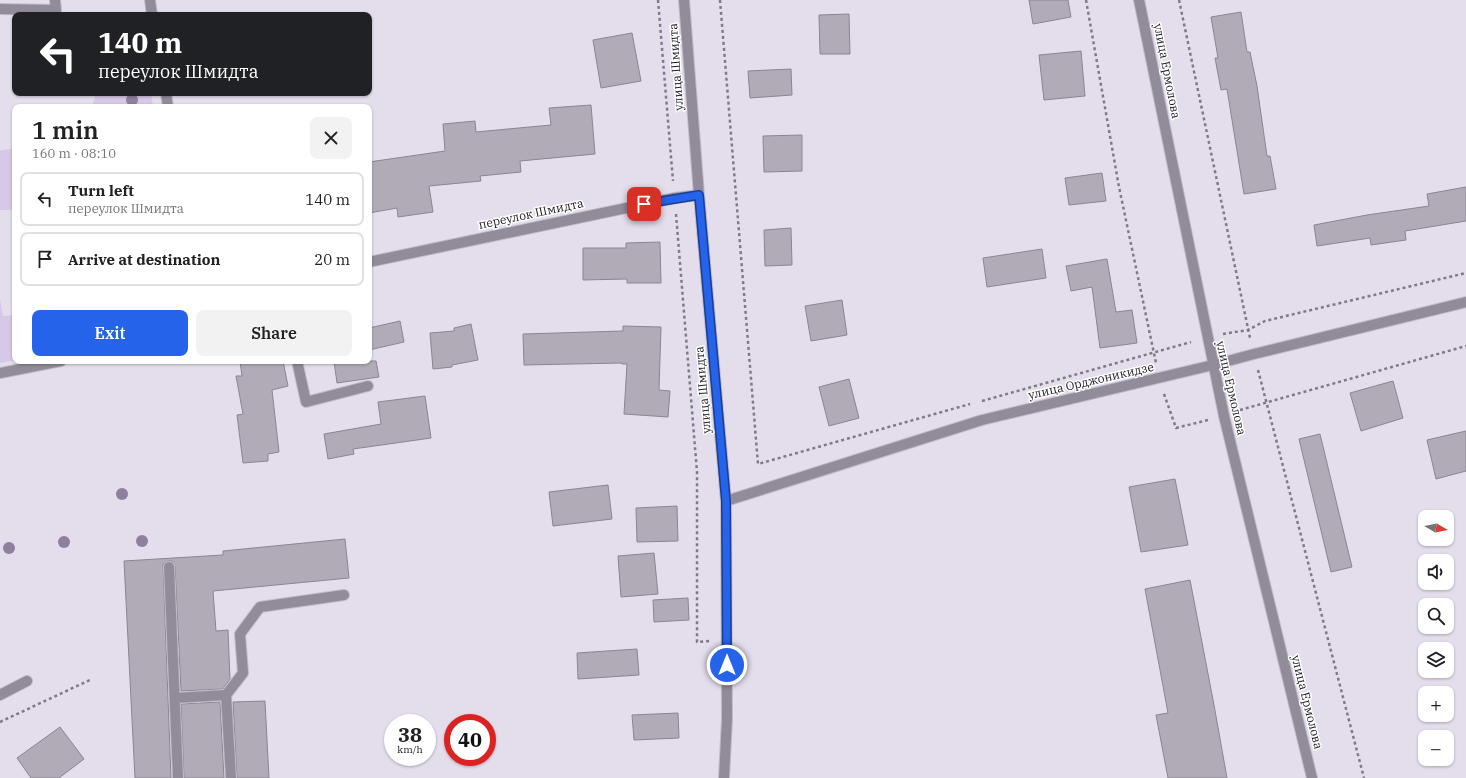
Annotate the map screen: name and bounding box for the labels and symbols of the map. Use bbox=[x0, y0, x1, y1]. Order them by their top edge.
street label: улица Шмидта bbox=[665, 22, 686, 111]
street label: улица Ермолова bbox=[1151, 22, 1184, 120]
pin bbox=[627, 187, 661, 221]
street label: переулок Шмидта bbox=[477, 195, 585, 232]
street label: улица Ермолова bbox=[1213, 339, 1250, 437]
street label: улица Шмидта bbox=[691, 345, 714, 434]
street label: улица Орджоникидзе bbox=[1027, 359, 1155, 402]
north arrow bbox=[1418, 510, 1454, 546]
position arrow bbox=[706, 644, 748, 686]
street label: улица Ермолова bbox=[1289, 653, 1327, 751]
speed limit sign: 40 bbox=[444, 714, 496, 766]

